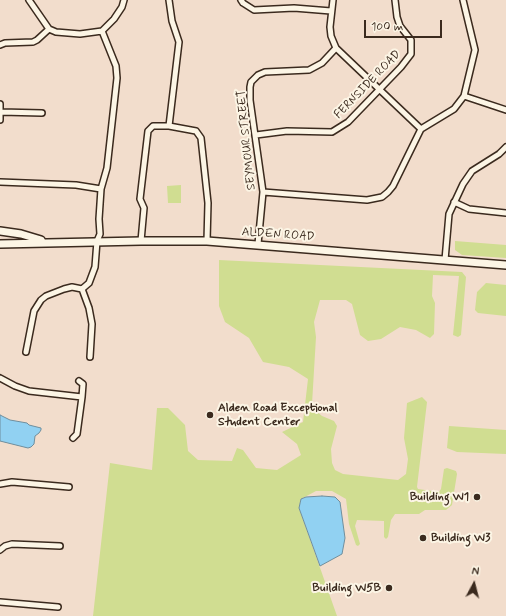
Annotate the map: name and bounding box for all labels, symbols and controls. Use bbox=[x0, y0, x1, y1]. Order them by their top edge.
scale bar bbox=[366, 12, 444, 38]
text: 100 m bbox=[371, 19, 403, 35]
street label: FERNSIDE ROAD bbox=[332, 48, 404, 122]
street label: SEYMOUR STREET bbox=[235, 89, 259, 191]
street label: ALDEN ROAD bbox=[241, 225, 315, 245]
place label: Alden Road Exceptional Student Center bbox=[218, 401, 337, 429]
marker: Alden Road Exceptional Student Center bbox=[205, 410, 215, 420]
place label: Building W1 bbox=[410, 490, 469, 504]
marker: Building W1 bbox=[472, 492, 482, 502]
place label: Building W3 bbox=[431, 531, 490, 545]
marker: Building W3 bbox=[418, 533, 428, 543]
north arrow bbox=[454, 564, 494, 604]
text: N bbox=[471, 565, 480, 579]
place label: Building W5B bbox=[312, 581, 381, 595]
marker: Building W5B bbox=[384, 583, 394, 593]

